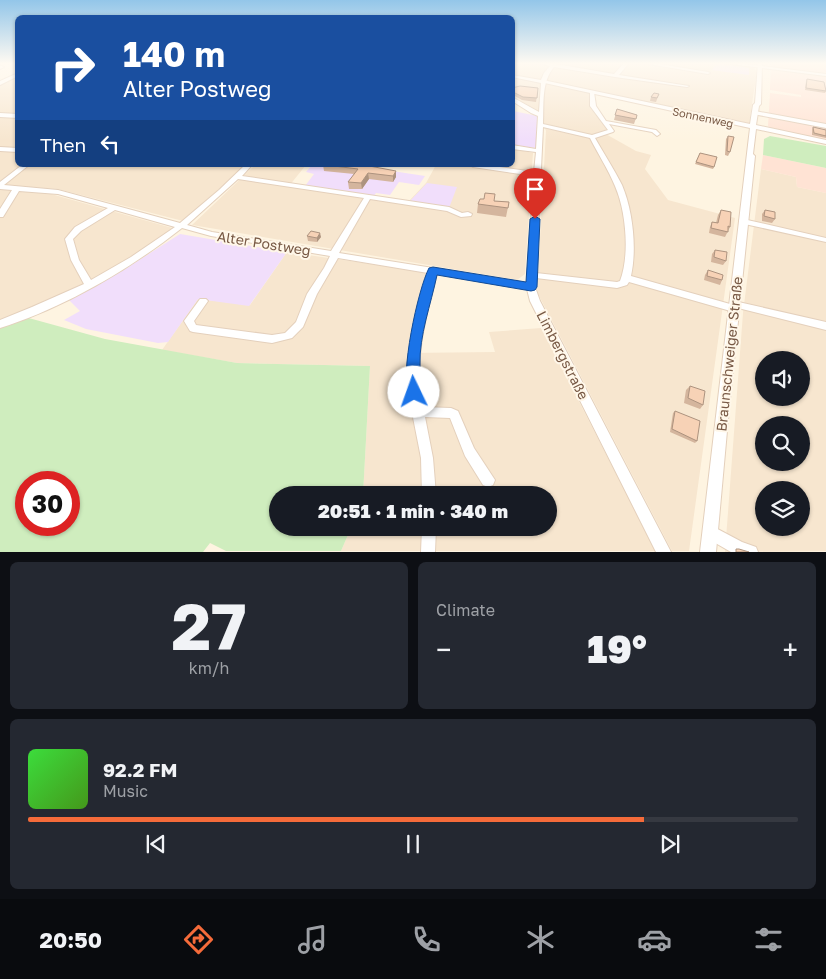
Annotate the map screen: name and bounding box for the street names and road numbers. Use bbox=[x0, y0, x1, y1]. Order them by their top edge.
street label: Sonnenweg bbox=[671, 104, 735, 130]
street label: Alter Postweg bbox=[216, 227, 312, 259]
street label: Braunschweiger Straße bbox=[712, 276, 746, 432]
street label: Limbergstraße bbox=[533, 308, 593, 402]

